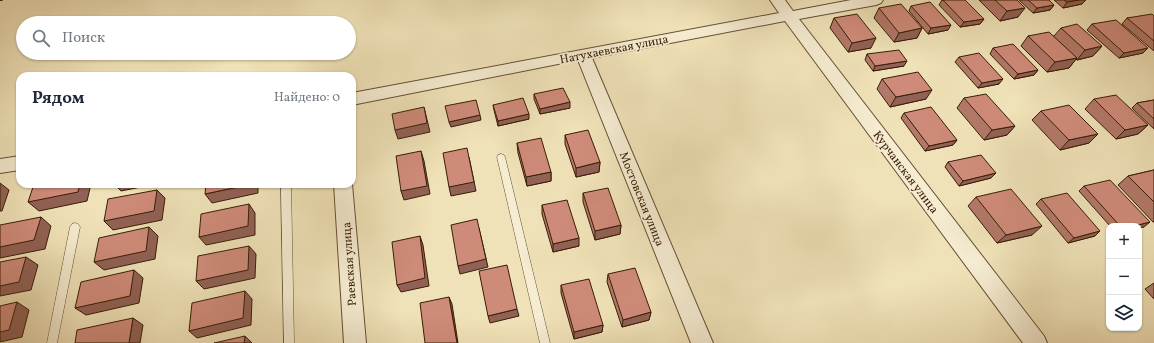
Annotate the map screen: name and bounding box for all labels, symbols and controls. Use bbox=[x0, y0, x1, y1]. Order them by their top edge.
search box bbox=[16, 16, 356, 60]
icon: search bbox=[30, 27, 52, 49]
text: Поиск bbox=[62, 28, 105, 49]
street label: Натухаевская улица bbox=[558, 32, 670, 68]
text: Рядом bbox=[32, 87, 85, 110]
text: Найдено: 0 bbox=[274, 89, 340, 107]
street label: Курчанская улица bbox=[869, 128, 942, 217]
street label: Мостовская улица bbox=[615, 150, 667, 249]
street label: Раевская улица bbox=[339, 221, 361, 306]
map controls bbox=[1106, 223, 1142, 331]
button: + bbox=[1106, 223, 1142, 259]
button: − bbox=[1106, 259, 1142, 295]
button: layers bbox=[1106, 295, 1142, 331]

